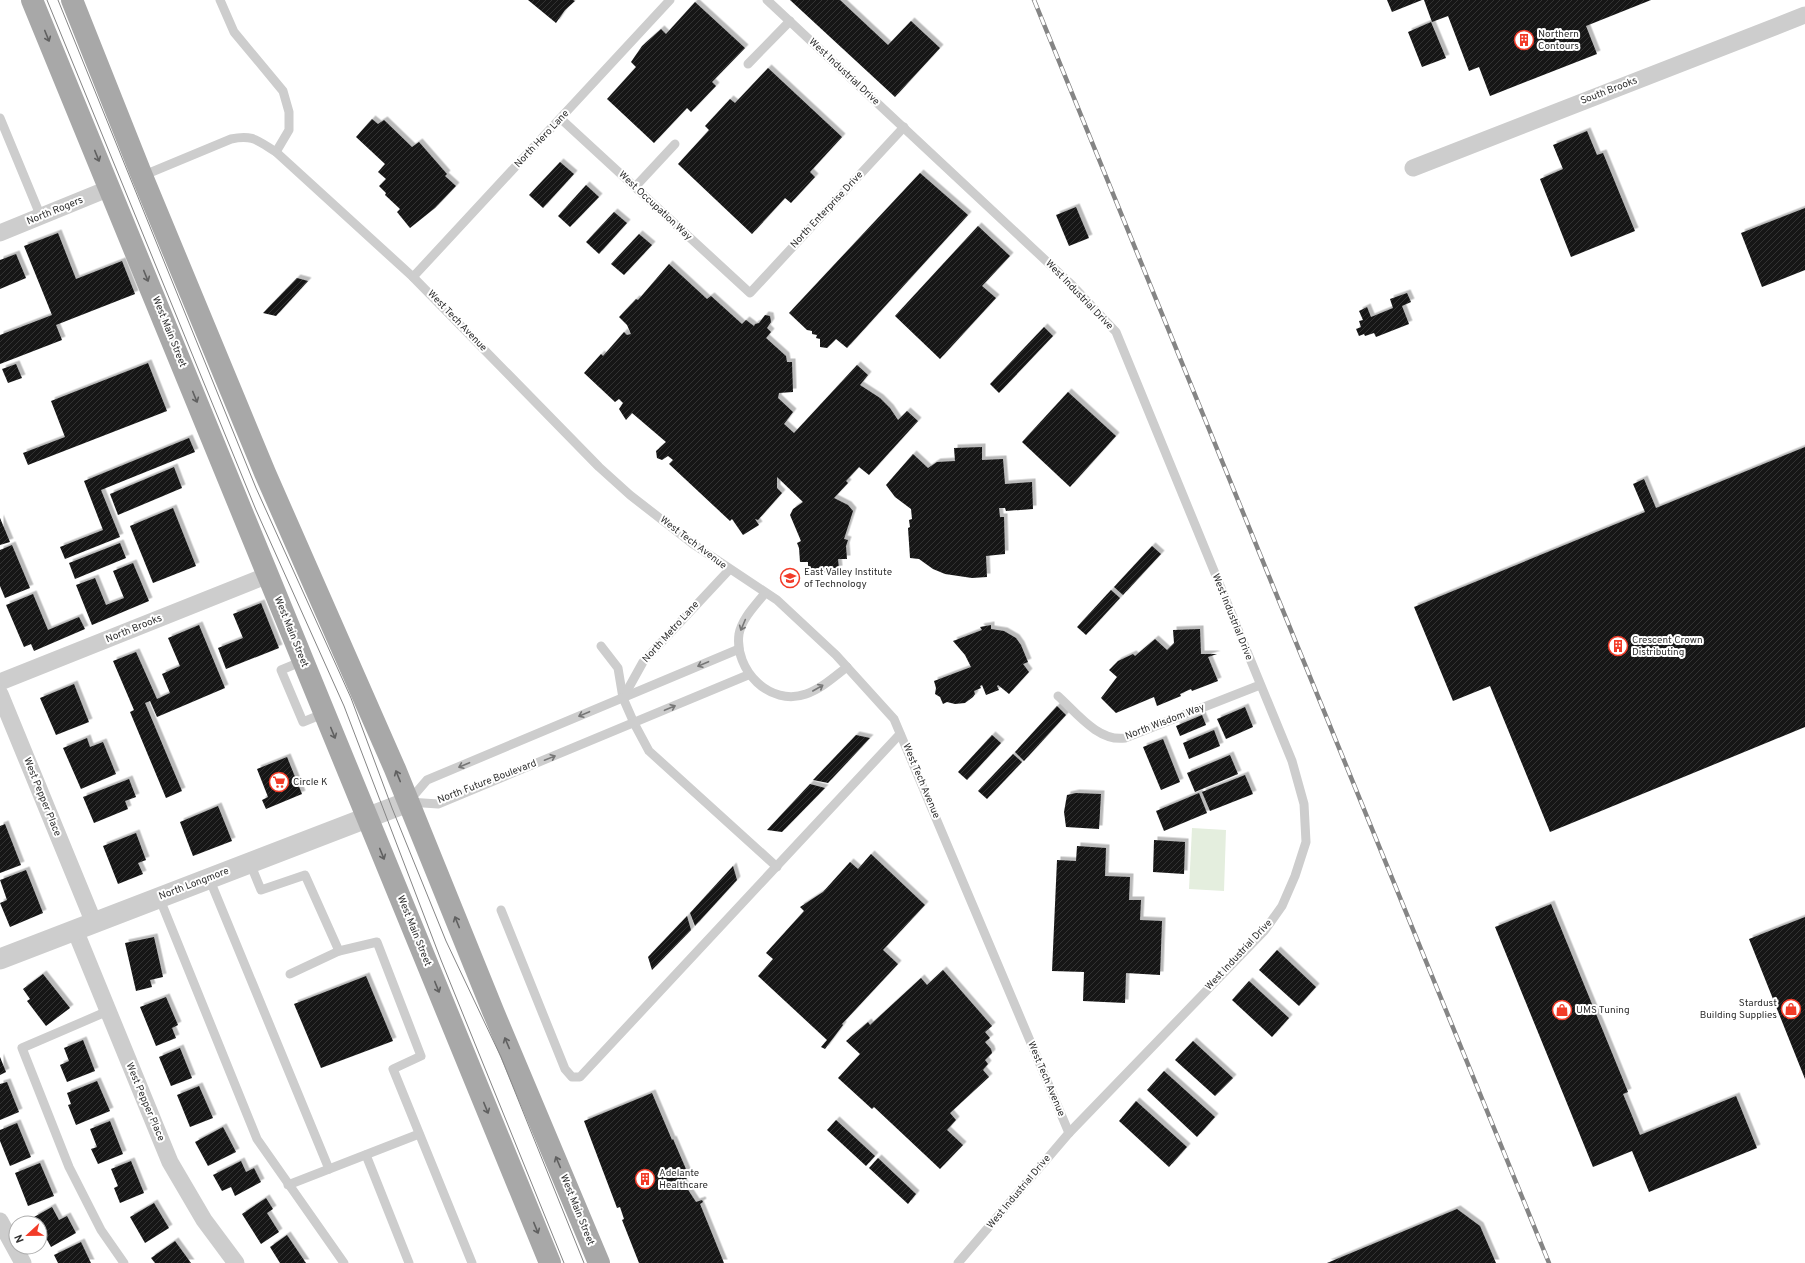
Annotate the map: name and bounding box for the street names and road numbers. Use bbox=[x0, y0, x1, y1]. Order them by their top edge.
street label: West Industrial Drive bbox=[806, 36, 882, 108]
street label: South Brooks bbox=[1579, 74, 1640, 108]
street label: North Hero Lane bbox=[512, 107, 572, 171]
street label: West Occupation Way bbox=[615, 168, 695, 244]
street label: North Enterprise Drive bbox=[788, 169, 866, 251]
street label: North Rogers bbox=[25, 194, 85, 228]
street label: West Industrial Drive bbox=[1042, 257, 1116, 333]
street label: West Tech Avenue bbox=[424, 288, 490, 354]
street label: West Main Street bbox=[149, 295, 189, 370]
street label: West Tech Avenue bbox=[657, 514, 729, 572]
street label: West Industrial Drive bbox=[1209, 572, 1255, 662]
street label: West Main Street bbox=[271, 595, 311, 670]
street label: North Metro Lane bbox=[640, 598, 702, 666]
street label: North Brooks bbox=[104, 612, 164, 646]
street label: North Wisdom Way bbox=[1123, 701, 1207, 743]
street label: West Tech Avenue bbox=[899, 741, 943, 821]
street label: West Pepper Place bbox=[20, 756, 64, 838]
street label: North Future Boulevard bbox=[436, 757, 538, 807]
street label: North Longmore bbox=[157, 865, 231, 903]
street label: West Main Street bbox=[394, 894, 434, 969]
street label: West Industrial Drive bbox=[1203, 917, 1275, 993]
street label: West Tech Avenue bbox=[1024, 1039, 1068, 1119]
street label: West Pepper Place bbox=[123, 1061, 167, 1143]
street label: West Industrial Drive bbox=[984, 1152, 1054, 1232]
street label: West Main Street bbox=[557, 1173, 597, 1248]

